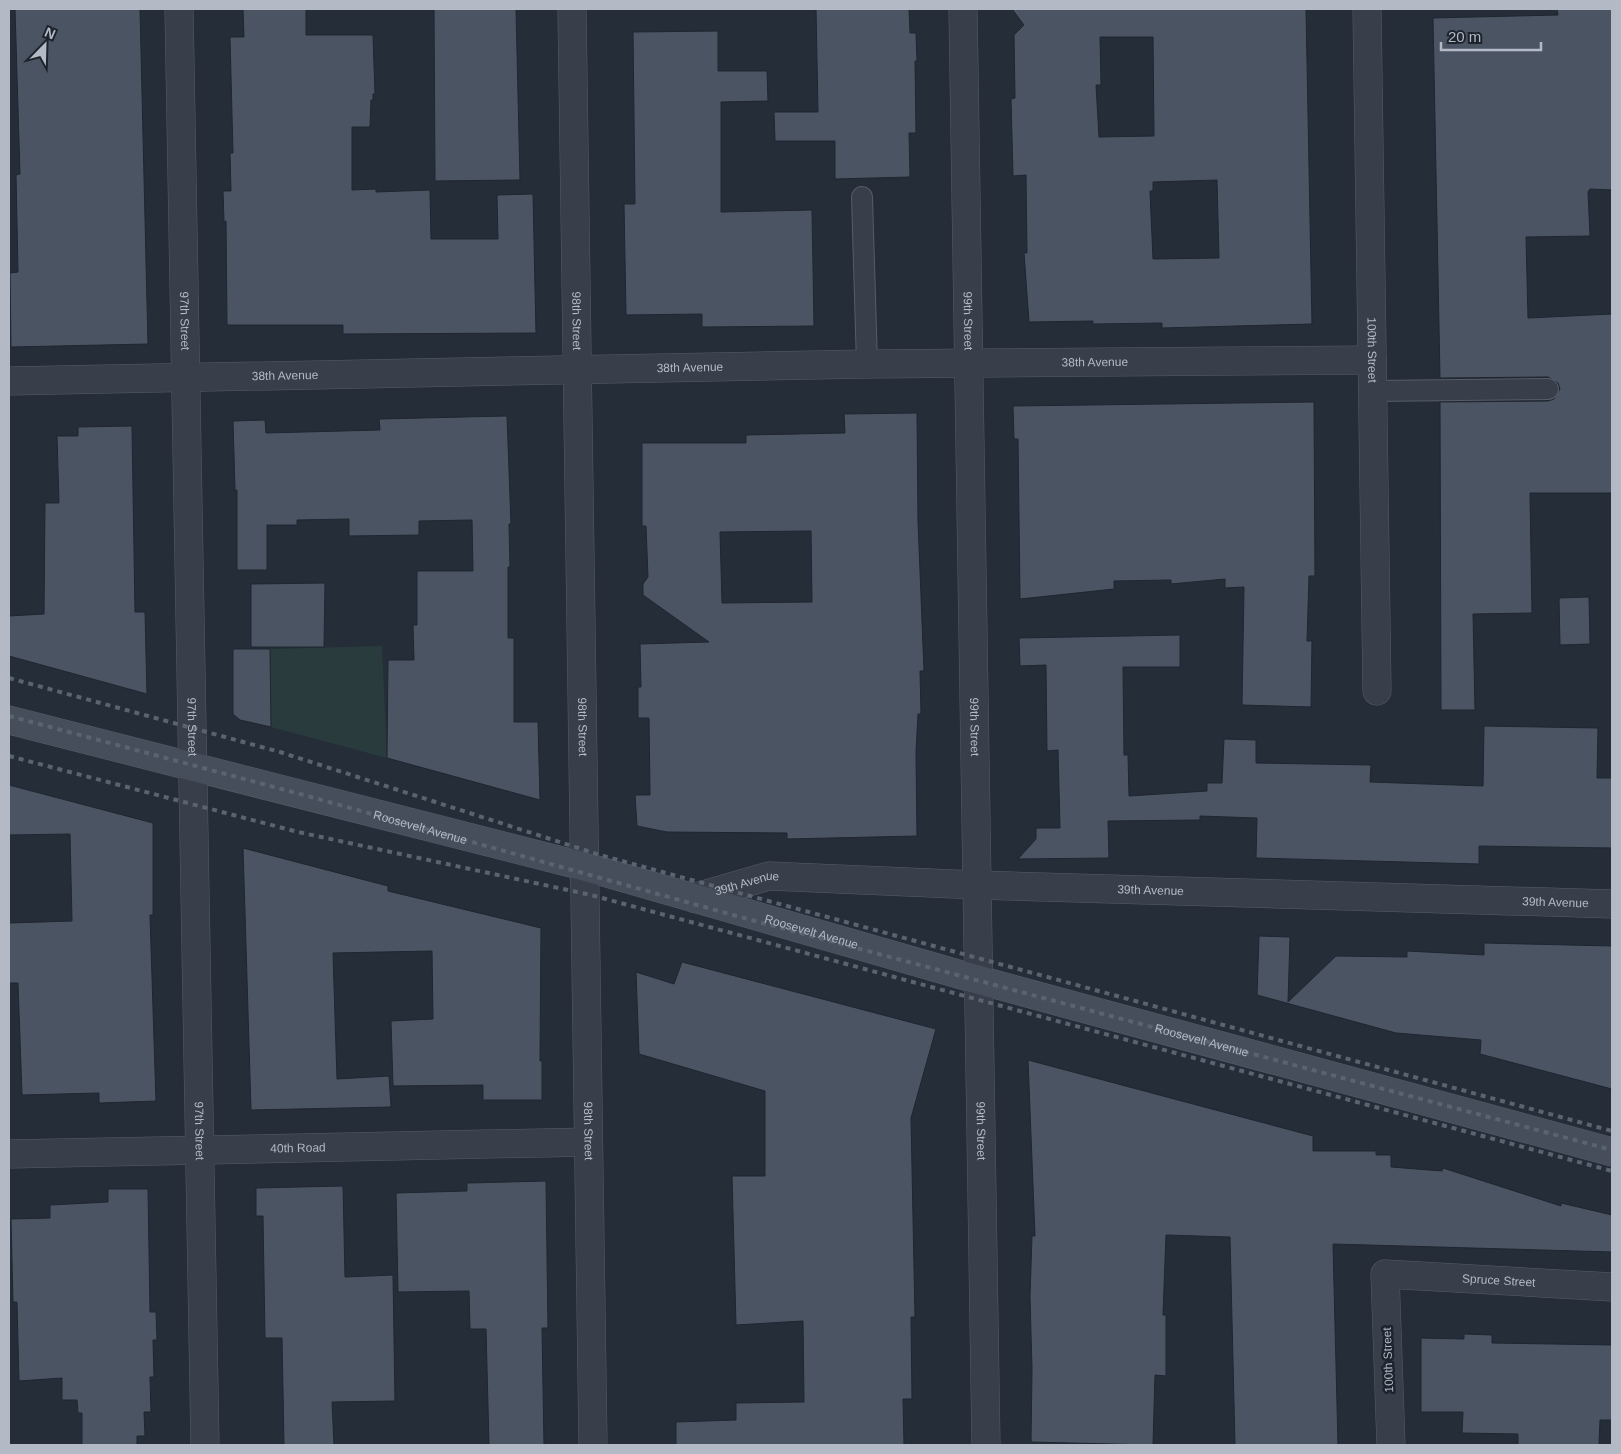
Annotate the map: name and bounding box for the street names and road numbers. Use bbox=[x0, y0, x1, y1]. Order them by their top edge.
street label: 97th Street bbox=[177, 291, 192, 351]
street label: 98th Street bbox=[569, 291, 584, 351]
street label: 99th Street bbox=[961, 291, 975, 351]
street label: 100th Street bbox=[1365, 317, 1379, 383]
street label: 38th Avenue bbox=[1061, 355, 1129, 369]
street label: 38th Avenue bbox=[656, 360, 724, 375]
street label: 38th Avenue bbox=[252, 368, 319, 383]
street label: 97th Street bbox=[184, 697, 200, 757]
street label: 98th Street bbox=[575, 697, 590, 757]
street label: 99th Street bbox=[967, 697, 982, 757]
street label: Roosevelt Avenue bbox=[372, 808, 469, 847]
street label: 39th Avenue bbox=[713, 869, 780, 898]
street label: 39th Avenue bbox=[1117, 882, 1184, 898]
street label: 39th Avenue bbox=[1522, 894, 1589, 910]
street label: Roosevelt Avenue bbox=[763, 912, 860, 952]
street label: Roosevelt Avenue bbox=[1153, 1021, 1250, 1060]
street label: 97th Street bbox=[192, 1101, 207, 1161]
street label: 98th Street bbox=[581, 1101, 596, 1161]
street label: 99th Street bbox=[973, 1101, 988, 1161]
street label: 40th Road bbox=[270, 1140, 326, 1156]
street label: Spruce Street bbox=[1462, 1271, 1536, 1290]
street label: 100th Street bbox=[1380, 1326, 1396, 1393]

